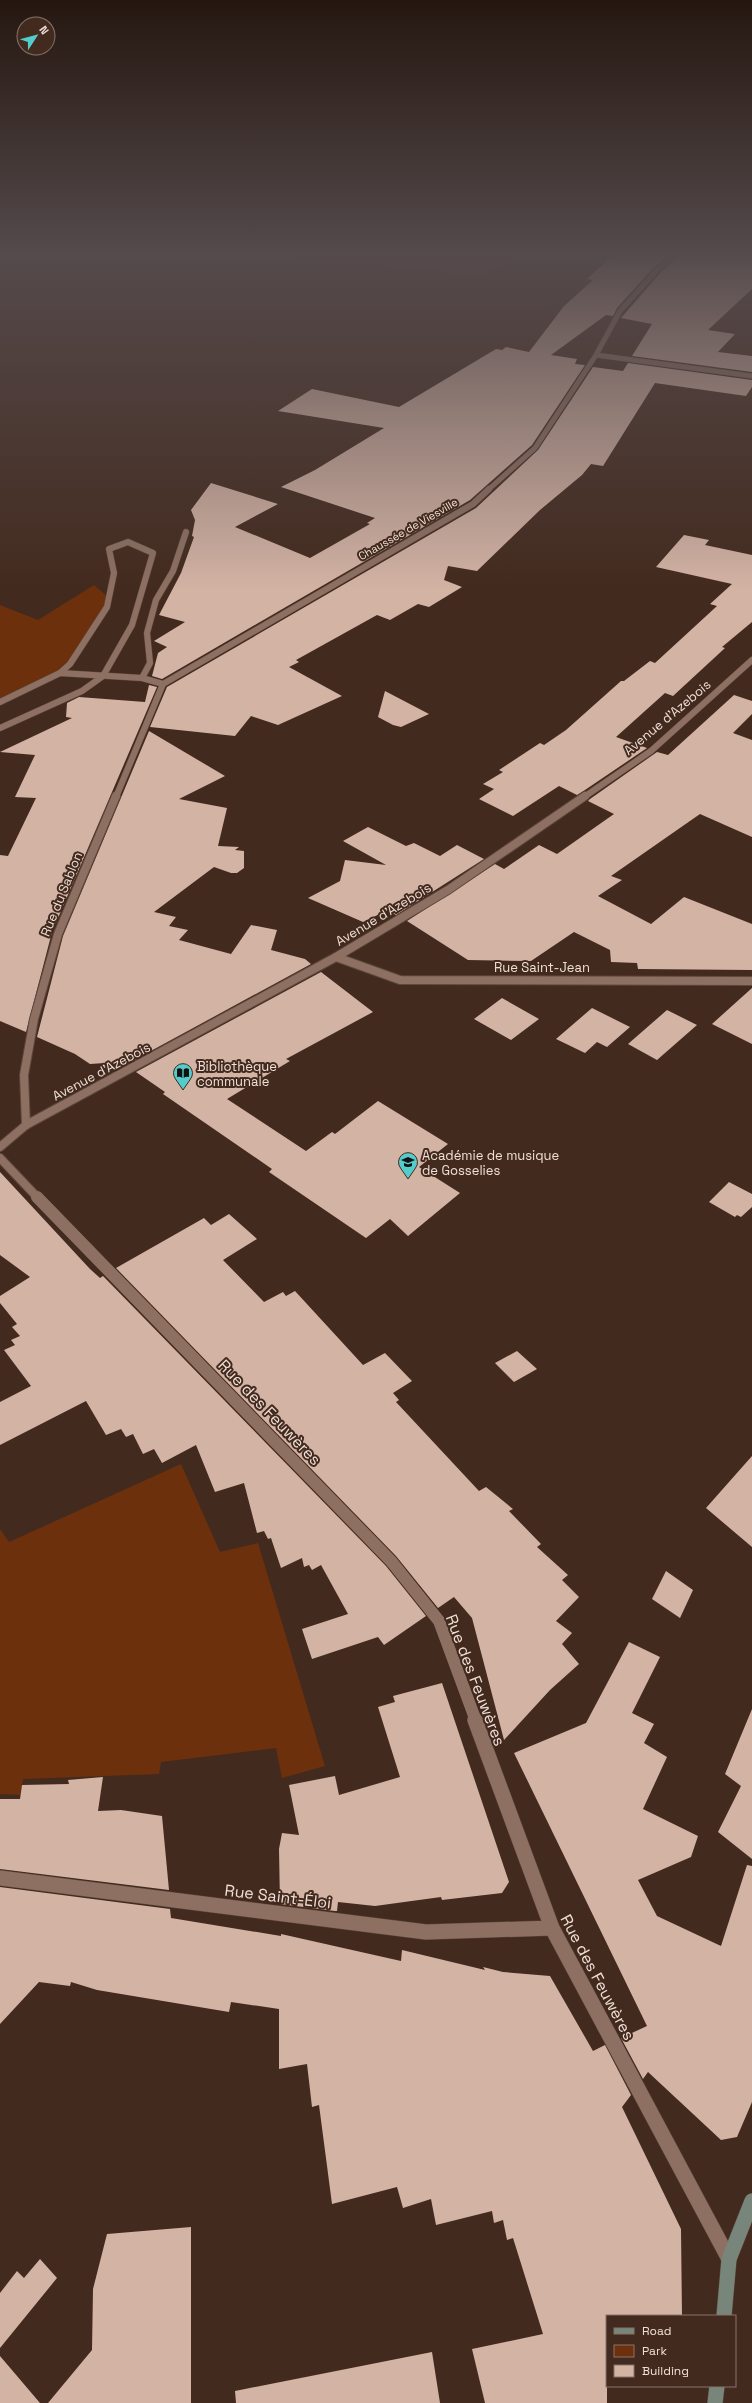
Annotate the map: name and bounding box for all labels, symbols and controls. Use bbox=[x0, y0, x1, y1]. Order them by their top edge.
north arrow bbox=[16, 16, 56, 56]
text: N bbox=[36, 23, 52, 37]
street label: Chaussée de Viesville bbox=[356, 495, 460, 563]
street label: Avenue d'Azebois bbox=[620, 676, 714, 759]
street label: Rue du Sablon bbox=[37, 849, 86, 939]
street label: Avenue d'Azebois bbox=[332, 879, 434, 950]
street label: Rue Saint-Jean bbox=[494, 959, 590, 976]
street label: Avenue d'Azebois bbox=[49, 1038, 153, 1104]
place label: Bibliothèque communale bbox=[197, 1058, 277, 1090]
library icon: Bibliothèque communale bbox=[172, 1062, 194, 1090]
place label: Académie de musique de Gosselies bbox=[422, 1147, 559, 1179]
school or university icon: Académie de musique de Gosselies bbox=[397, 1151, 419, 1179]
street label: Rue des Feuwères bbox=[214, 1355, 326, 1470]
street label: Rue des Feuwères bbox=[441, 1611, 510, 1749]
street label: Rue Saint-Éloi bbox=[224, 1880, 332, 1913]
street label: Rue des Feuwères bbox=[556, 1911, 640, 2044]
legend bbox=[606, 2315, 736, 2387]
text: Road bbox=[642, 2323, 671, 2339]
text: Park bbox=[642, 2343, 667, 2359]
text: Building bbox=[642, 2363, 689, 2379]

